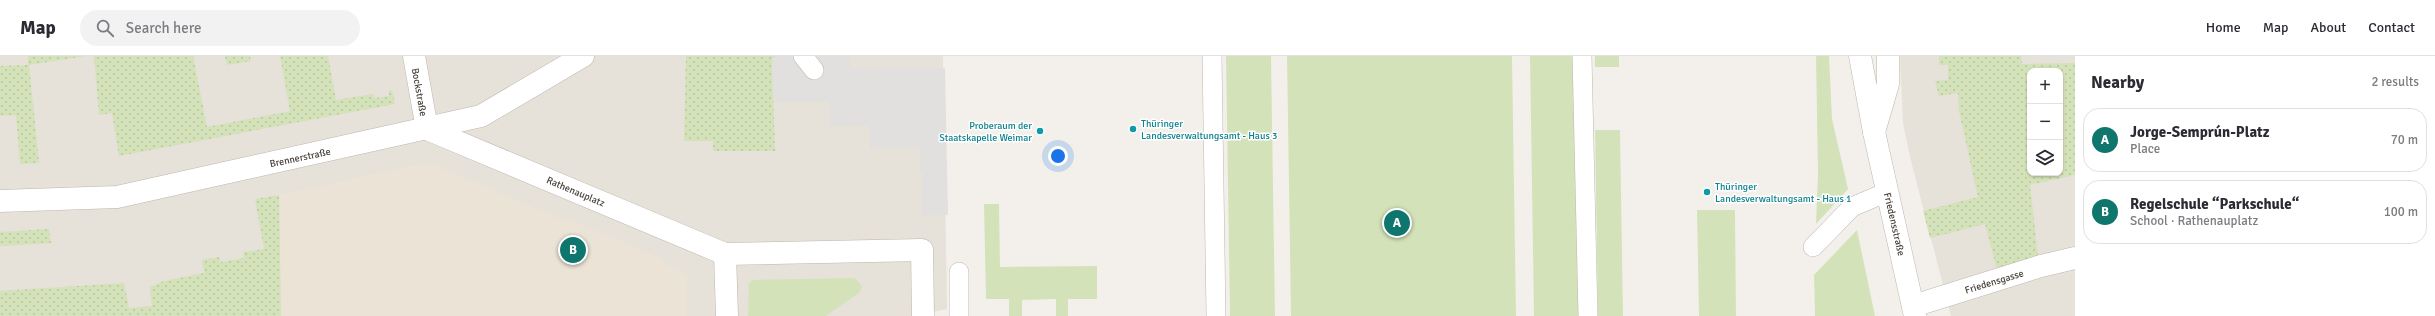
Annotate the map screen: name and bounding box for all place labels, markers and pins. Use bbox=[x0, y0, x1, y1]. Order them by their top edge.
place label: Thüringer Landesverwaltungsamt - Haus 3 bbox=[1141, 118, 1277, 142]
place label: Proberaum der Staatskapelle Weimar bbox=[939, 120, 1032, 144]
marker: Thüringer Landesverwaltungsamt - Haus 3 bbox=[1128, 124, 1138, 134]
marker: Proberaum der Staatskapelle Weimar bbox=[1035, 126, 1045, 136]
place label: Thüringer Landesverwaltungsamt - Haus 1 bbox=[1715, 181, 1851, 205]
marker: Thüringer Landesverwaltungsamt - Haus 1 bbox=[1702, 187, 1712, 197]
pin: A bbox=[1384, 208, 1410, 238]
pin: B bbox=[560, 235, 586, 265]

